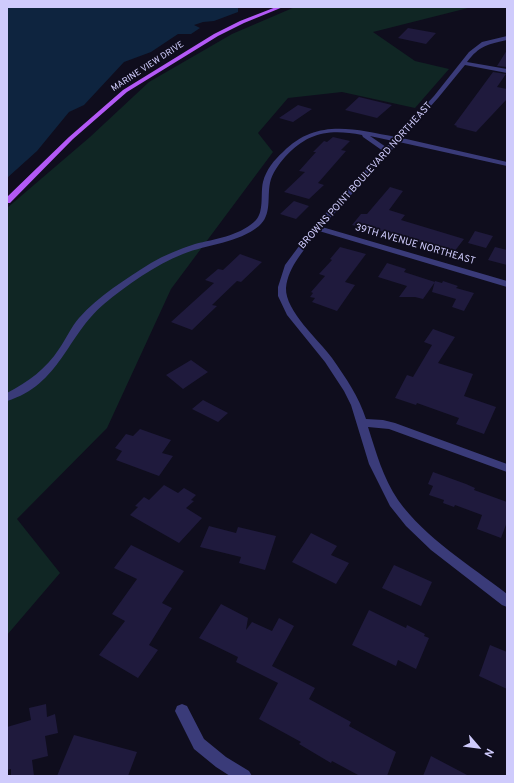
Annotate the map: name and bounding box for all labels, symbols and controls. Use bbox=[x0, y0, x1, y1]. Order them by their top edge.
street label: MARINE VIEW DRIVE bbox=[110, 39, 186, 95]
street label: BROWNS POINT BOULEVARD NORTHEAST bbox=[297, 100, 435, 252]
street label: 39TH AVENUE NORTHEAST bbox=[353, 222, 477, 268]
north arrow bbox=[458, 727, 498, 767]
text: N bbox=[481, 746, 497, 759]

